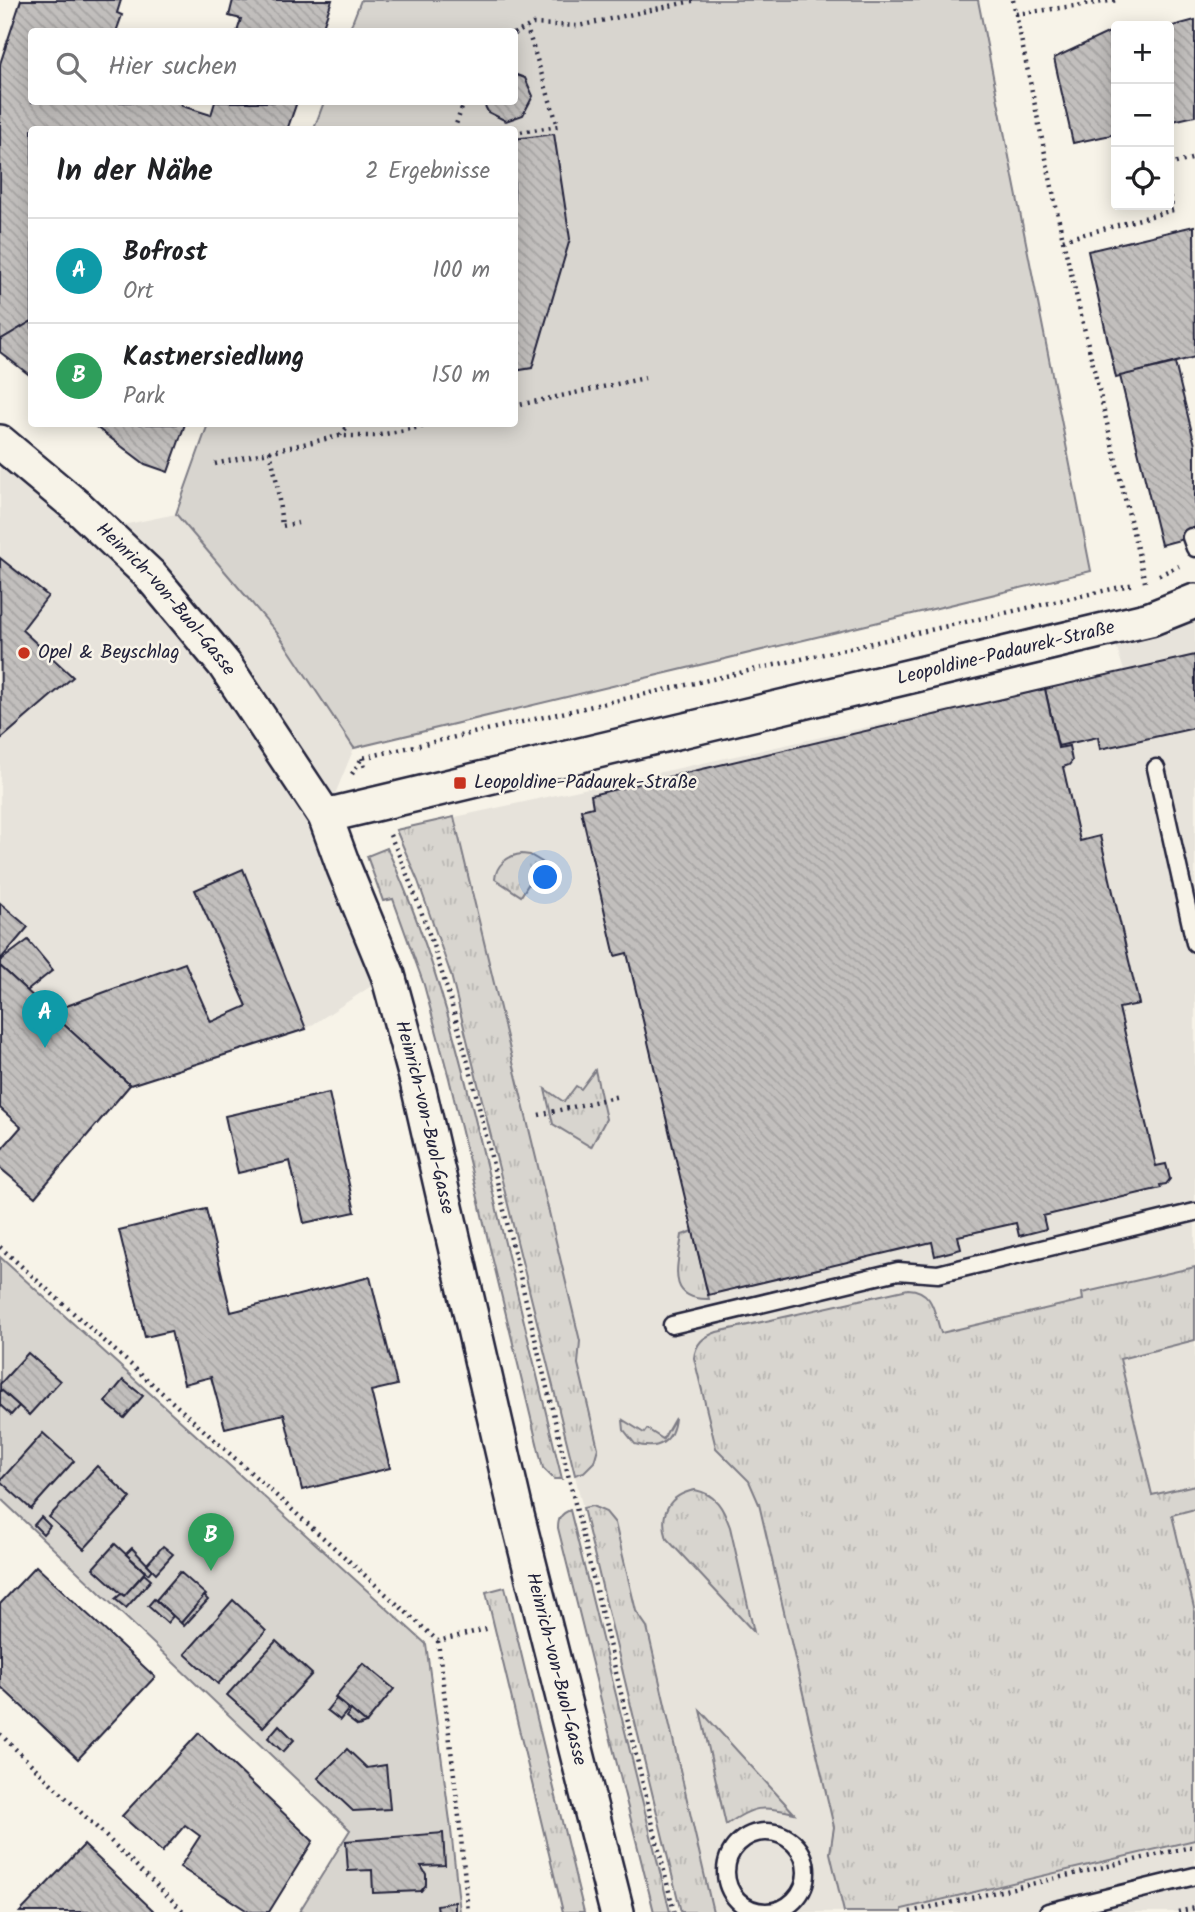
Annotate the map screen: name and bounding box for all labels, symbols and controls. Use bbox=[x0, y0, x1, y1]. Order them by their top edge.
map controls bbox=[1111, 21, 1174, 210]
button: + bbox=[1111, 21, 1174, 84]
search box bbox=[28, 28, 518, 105]
text: Hier suchen bbox=[108, 46, 237, 88]
icon: search bbox=[52, 48, 90, 86]
button: − bbox=[1111, 84, 1174, 147]
button: locate bbox=[1111, 147, 1174, 210]
text: In der Nähe bbox=[56, 148, 213, 196]
text: 2 Ergebnisse bbox=[365, 154, 490, 190]
text: Bofrost bbox=[123, 232, 208, 274]
text: A bbox=[72, 253, 86, 289]
text: 100 m bbox=[432, 253, 490, 289]
text: Ort bbox=[123, 274, 154, 310]
text: Kastnersiedlung bbox=[123, 337, 304, 379]
text: B bbox=[72, 358, 86, 394]
text: 150 m bbox=[431, 358, 490, 394]
text: Park bbox=[123, 379, 165, 415]
street label: Heinrich-von-Buol-Gasse bbox=[88, 516, 243, 683]
street label: Leopoldine-Padaurek-Straße bbox=[894, 613, 1118, 694]
place label: Opel & Beyschlag bbox=[38, 638, 179, 668]
marker: Opel & Beyschlag bbox=[16, 645, 32, 661]
place label: Leopoldine-Padaurek-Straße bbox=[474, 768, 697, 798]
marker: Leopoldine-Padaurek-Straße bbox=[452, 775, 468, 791]
your location bbox=[528, 860, 562, 894]
pin: A bbox=[22, 990, 68, 1048]
street label: Heinrich-von-Buol-Gasse bbox=[386, 1017, 462, 1218]
pin: B bbox=[188, 1513, 234, 1571]
street label: Heinrich-von-Buol-Gasse bbox=[517, 1569, 595, 1769]

